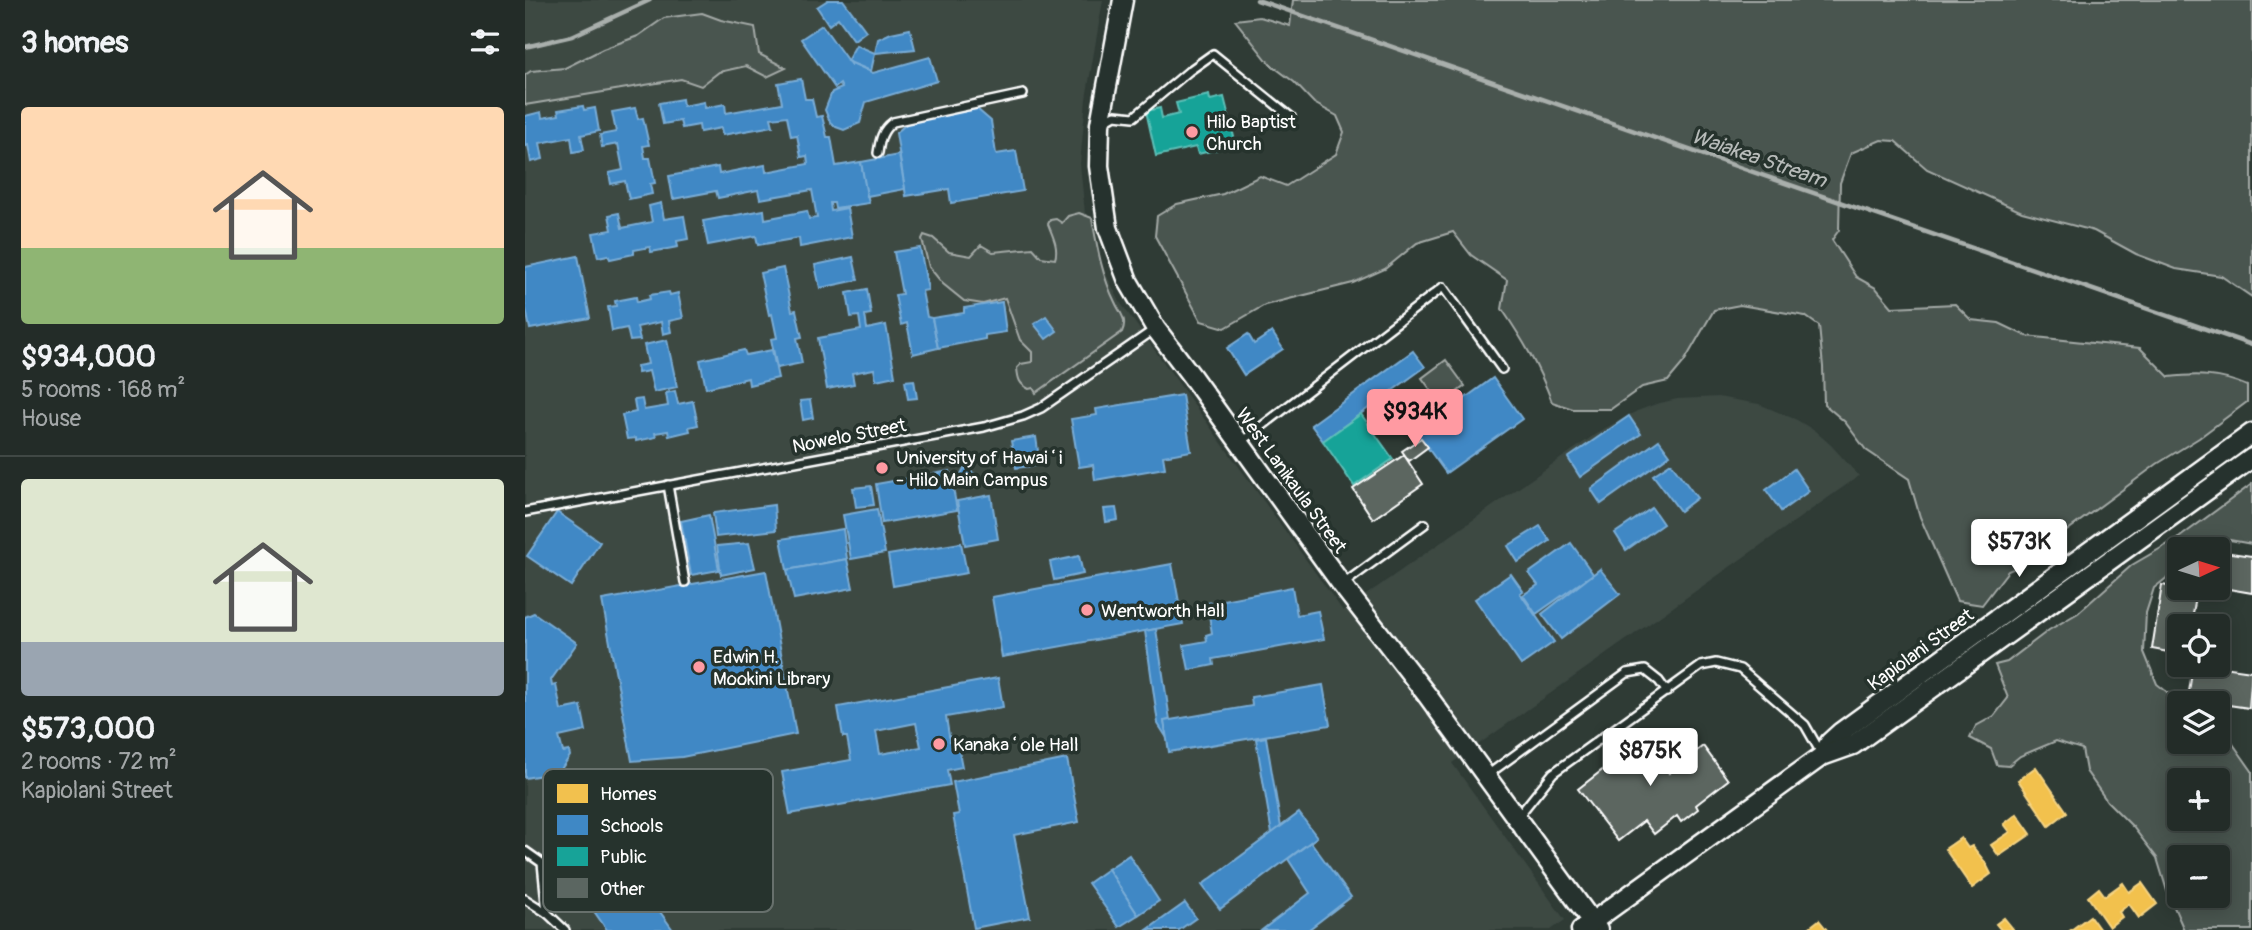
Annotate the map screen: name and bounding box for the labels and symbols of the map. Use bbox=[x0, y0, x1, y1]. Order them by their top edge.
place label: Hilo Baptist Church bbox=[1206, 110, 1296, 156]
water label: Waiakea Stream bbox=[1688, 123, 1831, 195]
marker: Hilo Baptist Church bbox=[1184, 124, 1200, 140]
pin: $934K bbox=[1366, 390, 1464, 449]
street label: West Lanikaula Street bbox=[1230, 403, 1352, 558]
street label: Nowelo Street bbox=[790, 413, 908, 459]
place label: University of Hawaiʻi - Hilo Main Campus bbox=[896, 446, 1062, 492]
marker: University of Hawaiʻi - Hilo Main Campus bbox=[874, 460, 890, 476]
pin: $573K bbox=[1970, 520, 2068, 579]
north arrow bbox=[2167, 537, 2229, 600]
place label: Wentworth Hall bbox=[1101, 599, 1225, 623]
marker: Wentworth Hall bbox=[1079, 602, 1095, 618]
street label: Kapiolani Street bbox=[1863, 603, 1979, 696]
place label: Edwin H. Mookini Library bbox=[713, 645, 830, 691]
marker: Edwin H. Mookini Library bbox=[691, 659, 707, 675]
pin: $875K bbox=[1601, 728, 1699, 788]
place label: Kanakaʻole Hall bbox=[953, 733, 1079, 757]
marker: Kanakaʻole Hall bbox=[931, 736, 947, 752]
legend bbox=[543, 769, 773, 912]
text: Homes bbox=[600, 782, 657, 806]
text: Schools bbox=[600, 814, 664, 838]
text: Public bbox=[600, 845, 647, 869]
text: Other bbox=[600, 877, 645, 901]

